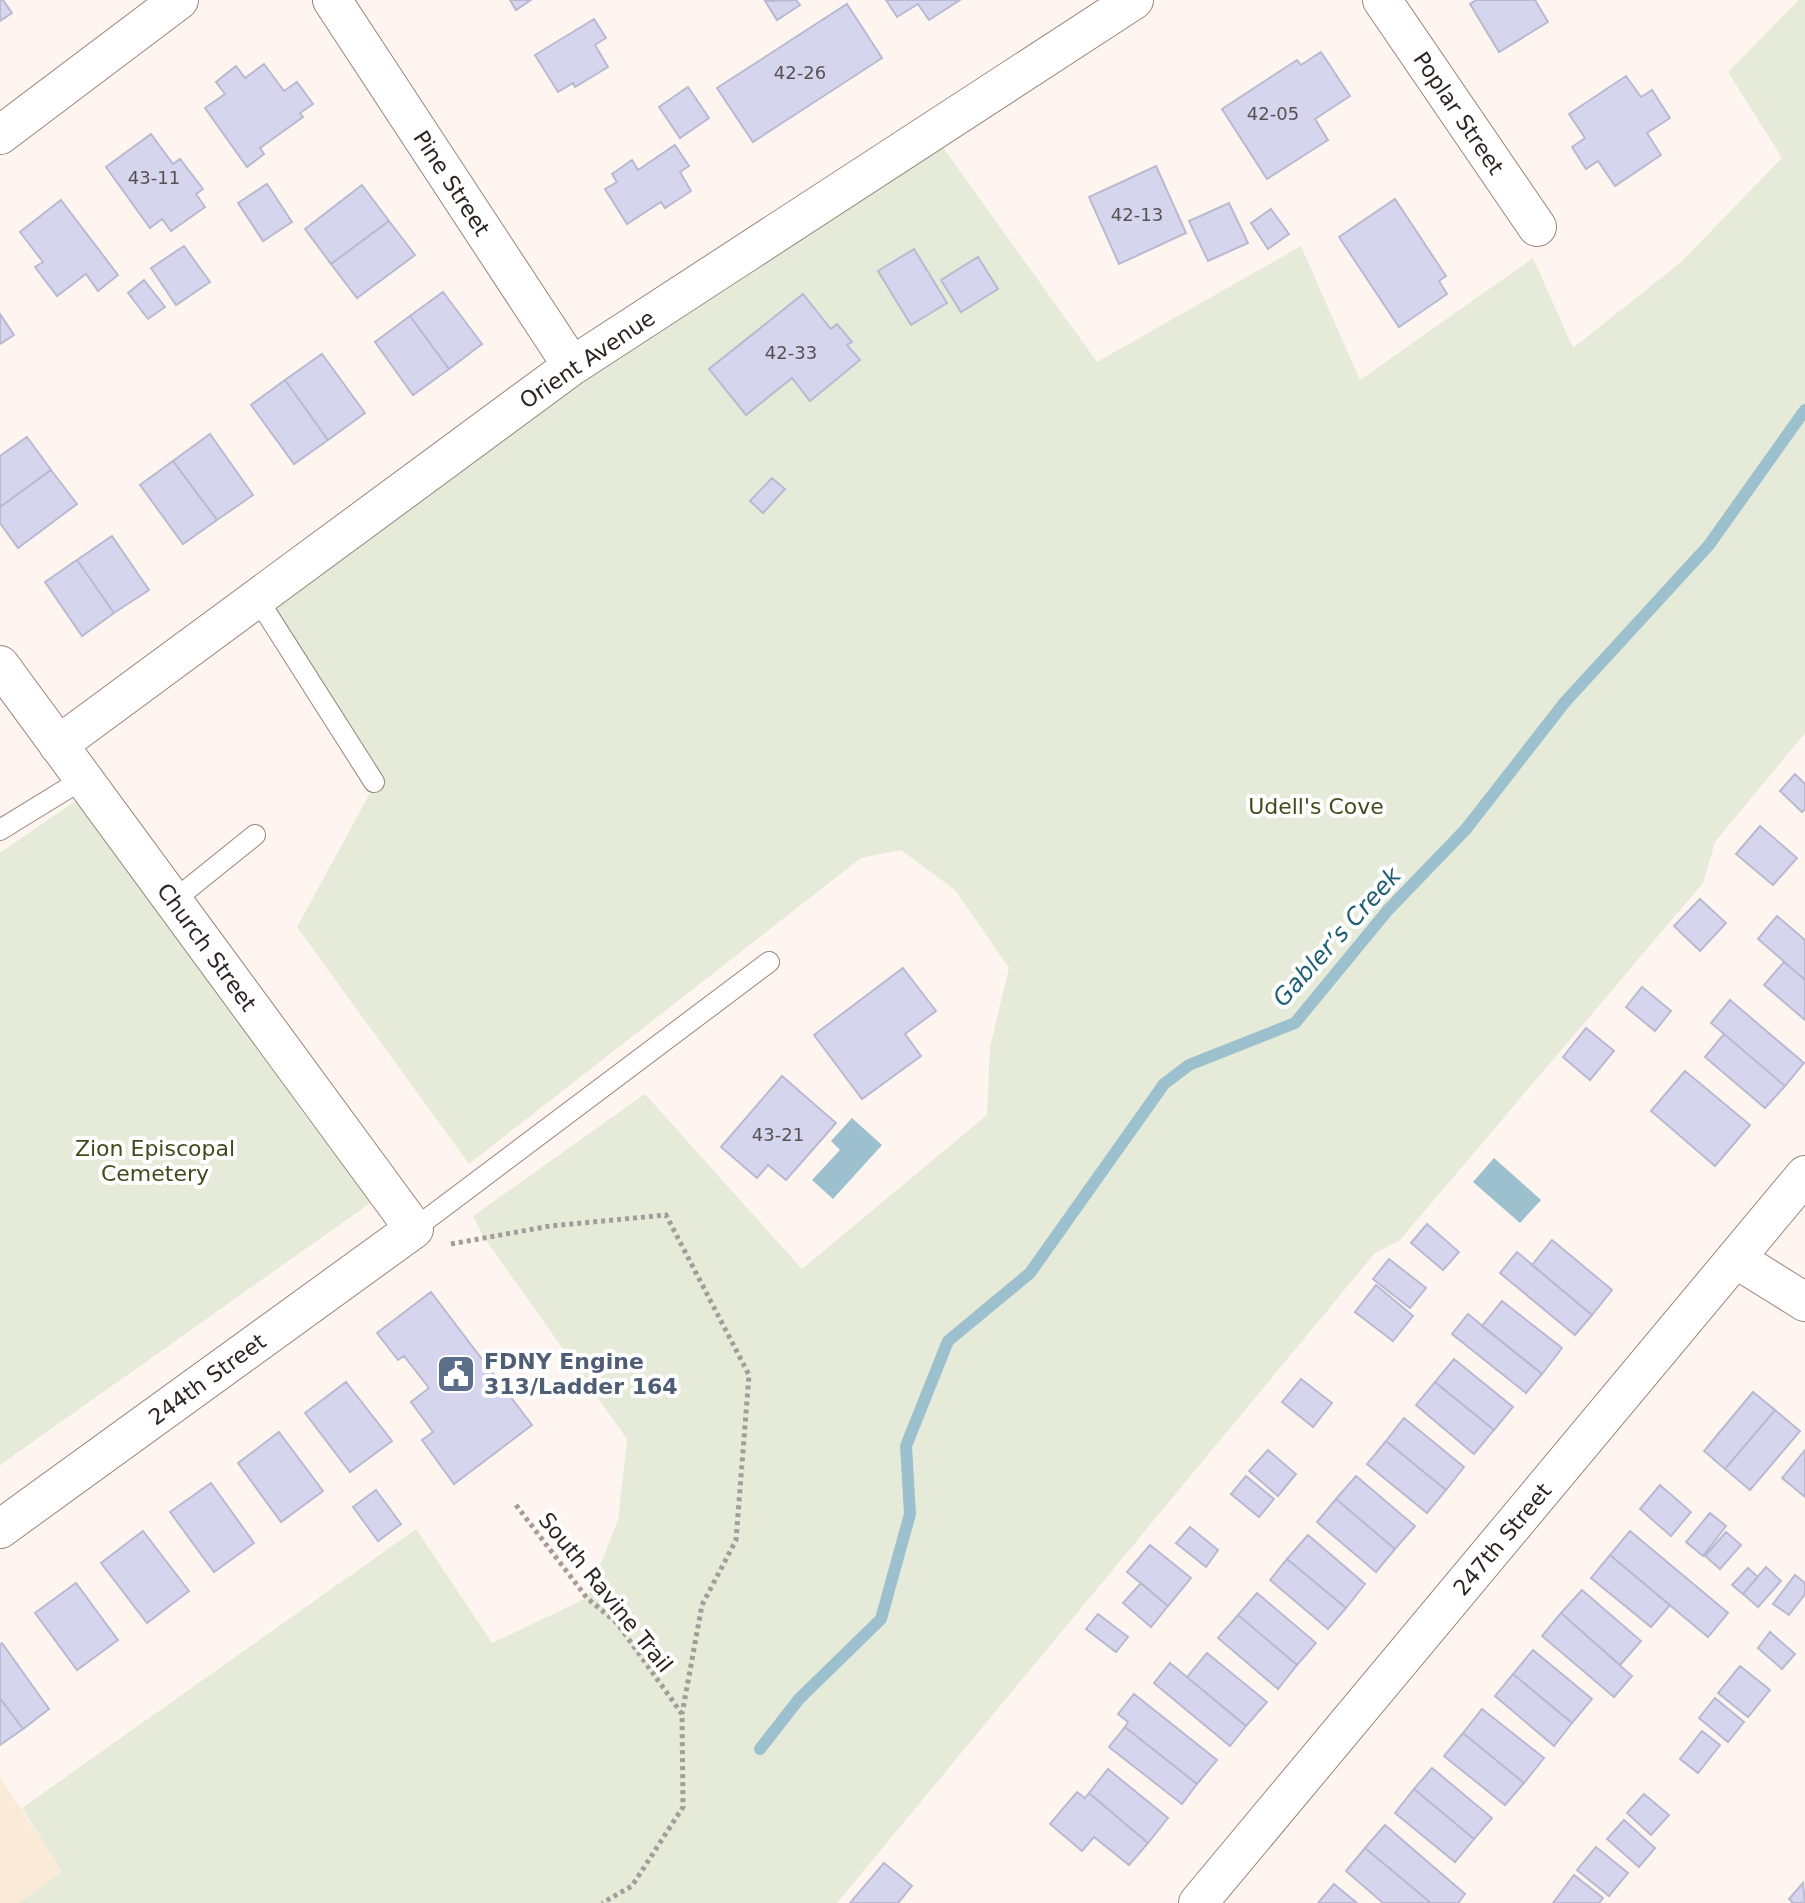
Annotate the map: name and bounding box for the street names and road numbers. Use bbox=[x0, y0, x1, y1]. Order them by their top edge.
street label: Poplar Street bbox=[1408, 47, 1509, 180]
street label: Pine Street bbox=[408, 126, 495, 241]
street label: Orient Avenue bbox=[515, 305, 659, 414]
street label: Church Street bbox=[152, 879, 262, 1016]
street label: 244th Street bbox=[144, 1328, 271, 1430]
street label: 247th Street bbox=[1448, 1478, 1557, 1600]
street label: South Ravine Trail bbox=[534, 1508, 678, 1677]

